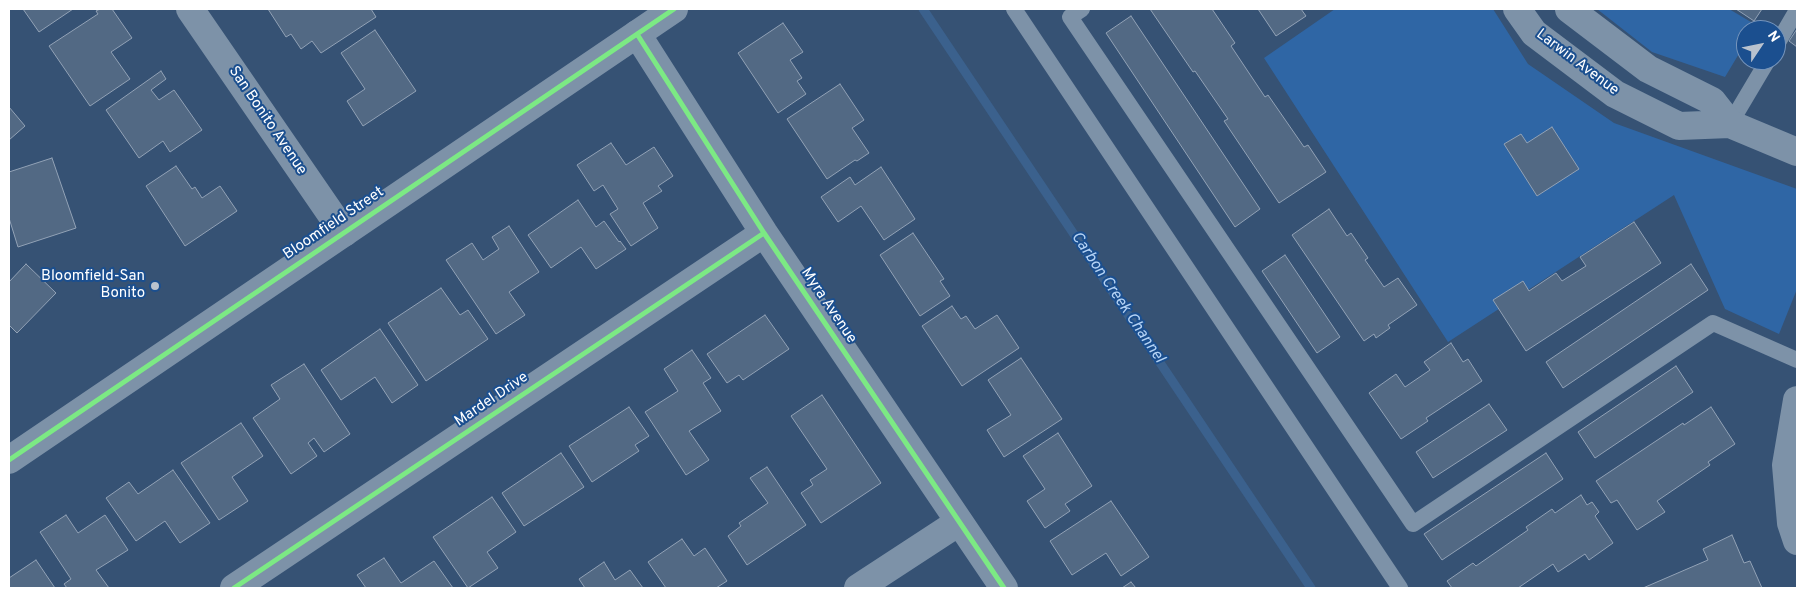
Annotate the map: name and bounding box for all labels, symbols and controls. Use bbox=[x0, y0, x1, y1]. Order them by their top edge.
north arrow bbox=[1736, 20, 1786, 70]
street label: Larwin Avenue bbox=[1532, 26, 1622, 100]
text: N bbox=[1763, 28, 1783, 46]
street label: San Bonito Avenue bbox=[224, 63, 310, 179]
street label: Bloomfield Street bbox=[280, 184, 388, 264]
water label: Carbon Creek Channel bbox=[1066, 229, 1168, 367]
street label: Myra Avenue bbox=[796, 265, 860, 347]
place label: Bloomfield-San Bonito bbox=[41, 268, 145, 303]
marker: Bloomfield-San Bonito bbox=[149, 280, 161, 292]
street label: Mardel Drive bbox=[452, 369, 532, 431]

